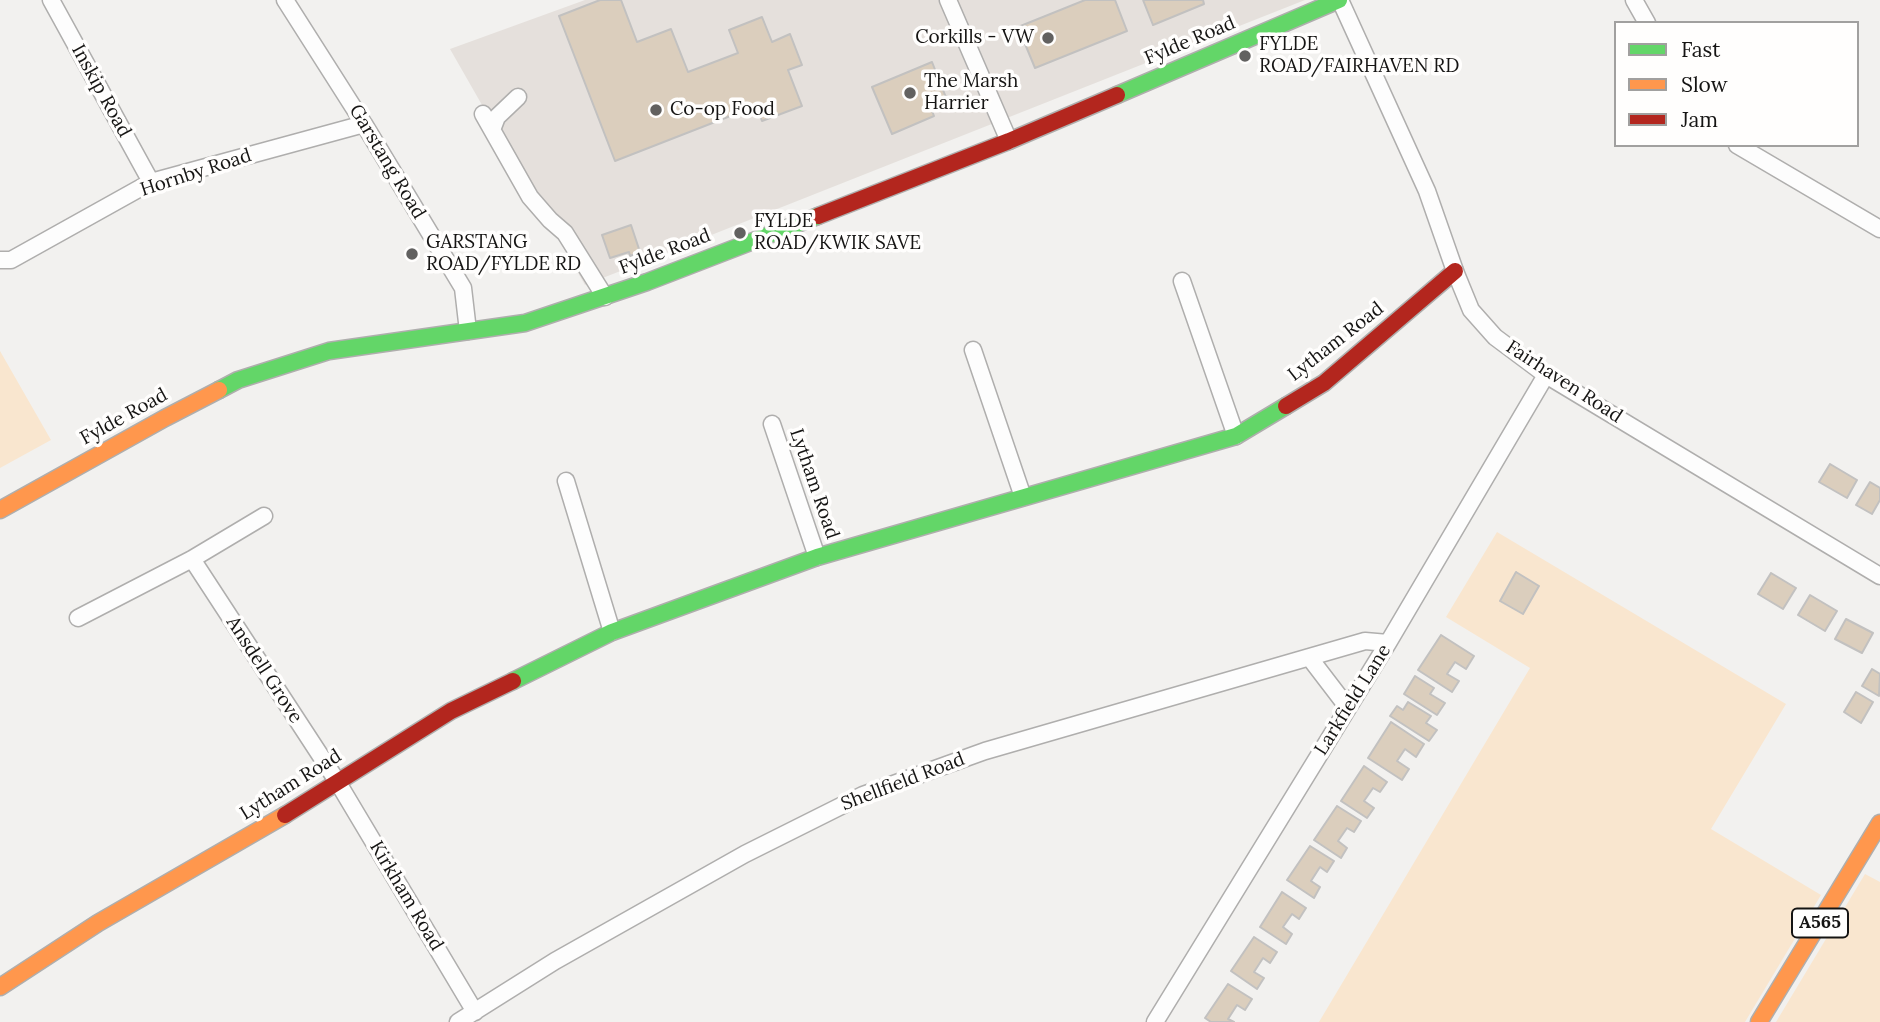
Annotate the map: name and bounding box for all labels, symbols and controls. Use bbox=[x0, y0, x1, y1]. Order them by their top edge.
street label: Fylde Road bbox=[1141, 12, 1239, 70]
legend bbox=[1614, 21, 1859, 147]
place label: Corkills - VW bbox=[915, 27, 1034, 49]
marker: Corkills - VW bbox=[1040, 30, 1056, 46]
place label: FYLDE ROAD/FAIRHAVEN RD bbox=[1259, 34, 1459, 78]
text: Fast bbox=[1681, 36, 1720, 63]
street label: Inskip Road bbox=[66, 41, 136, 141]
marker: FYLDE ROAD/FAIRHAVEN RD bbox=[1237, 48, 1253, 64]
place label: The Marsh Harrier bbox=[924, 71, 1018, 115]
text: Slow bbox=[1681, 71, 1728, 98]
marker: The Marsh Harrier bbox=[902, 85, 918, 101]
place label: Co-op Food bbox=[670, 99, 775, 121]
street label: Garstang Road bbox=[344, 101, 430, 223]
marker: Co-op Food bbox=[648, 102, 664, 118]
text: Jam bbox=[1681, 106, 1718, 133]
street label: Hornby Road bbox=[138, 144, 254, 202]
place label: FYLDE ROAD/KWIK SAVE bbox=[754, 211, 921, 255]
street label: Fylde Road bbox=[616, 224, 714, 280]
marker: FYLDE ROAD/KWIK SAVE bbox=[732, 225, 748, 241]
place label: GARSTANG ROAD/FYLDE RD bbox=[426, 232, 581, 276]
marker: GARSTANG ROAD/FYLDE RD bbox=[404, 246, 420, 262]
street label: Lytham Road bbox=[1284, 298, 1388, 386]
street label: Fairhaven Road bbox=[1501, 336, 1627, 428]
street label: Fylde Road bbox=[76, 384, 172, 450]
street label: Lytham Road bbox=[784, 426, 844, 542]
street label: Ansdell Grove bbox=[221, 612, 307, 728]
street label: Larkfield Lane bbox=[1310, 640, 1396, 760]
street label: Lytham Road bbox=[236, 745, 346, 825]
street label: Shellfield Road bbox=[838, 748, 968, 816]
street label: Kirkham Road bbox=[364, 837, 448, 955]
road number: A565 bbox=[1792, 908, 1848, 938]

